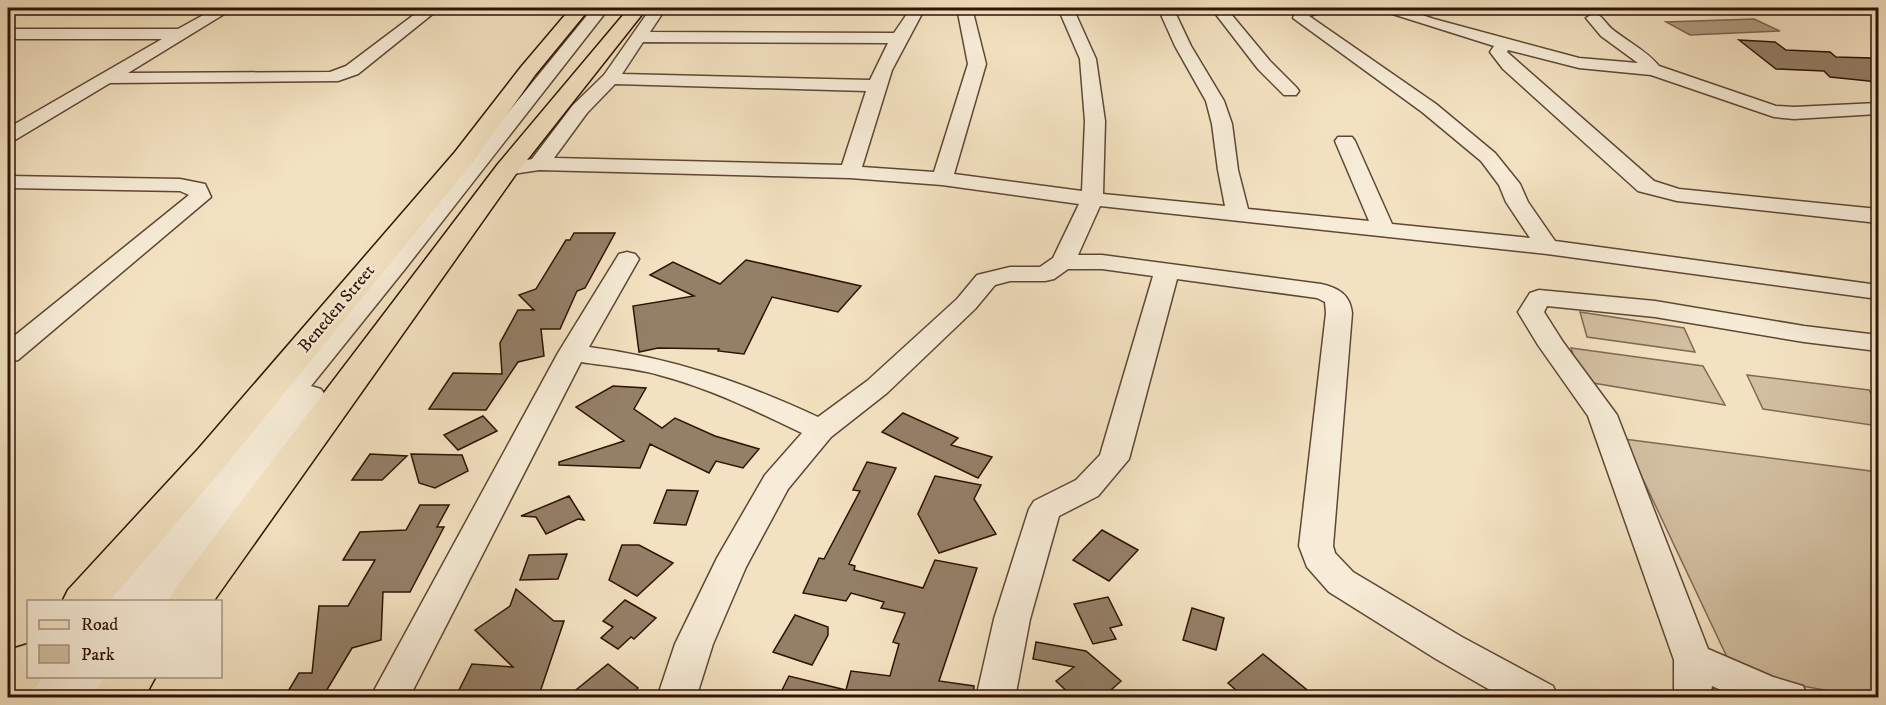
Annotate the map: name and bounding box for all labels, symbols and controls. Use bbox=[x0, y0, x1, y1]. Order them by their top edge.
street label: Beneden Street bbox=[294, 260, 380, 357]
legend bbox=[27, 600, 222, 678]
text: Road bbox=[81, 614, 118, 636]
text: Park bbox=[81, 644, 115, 666]

